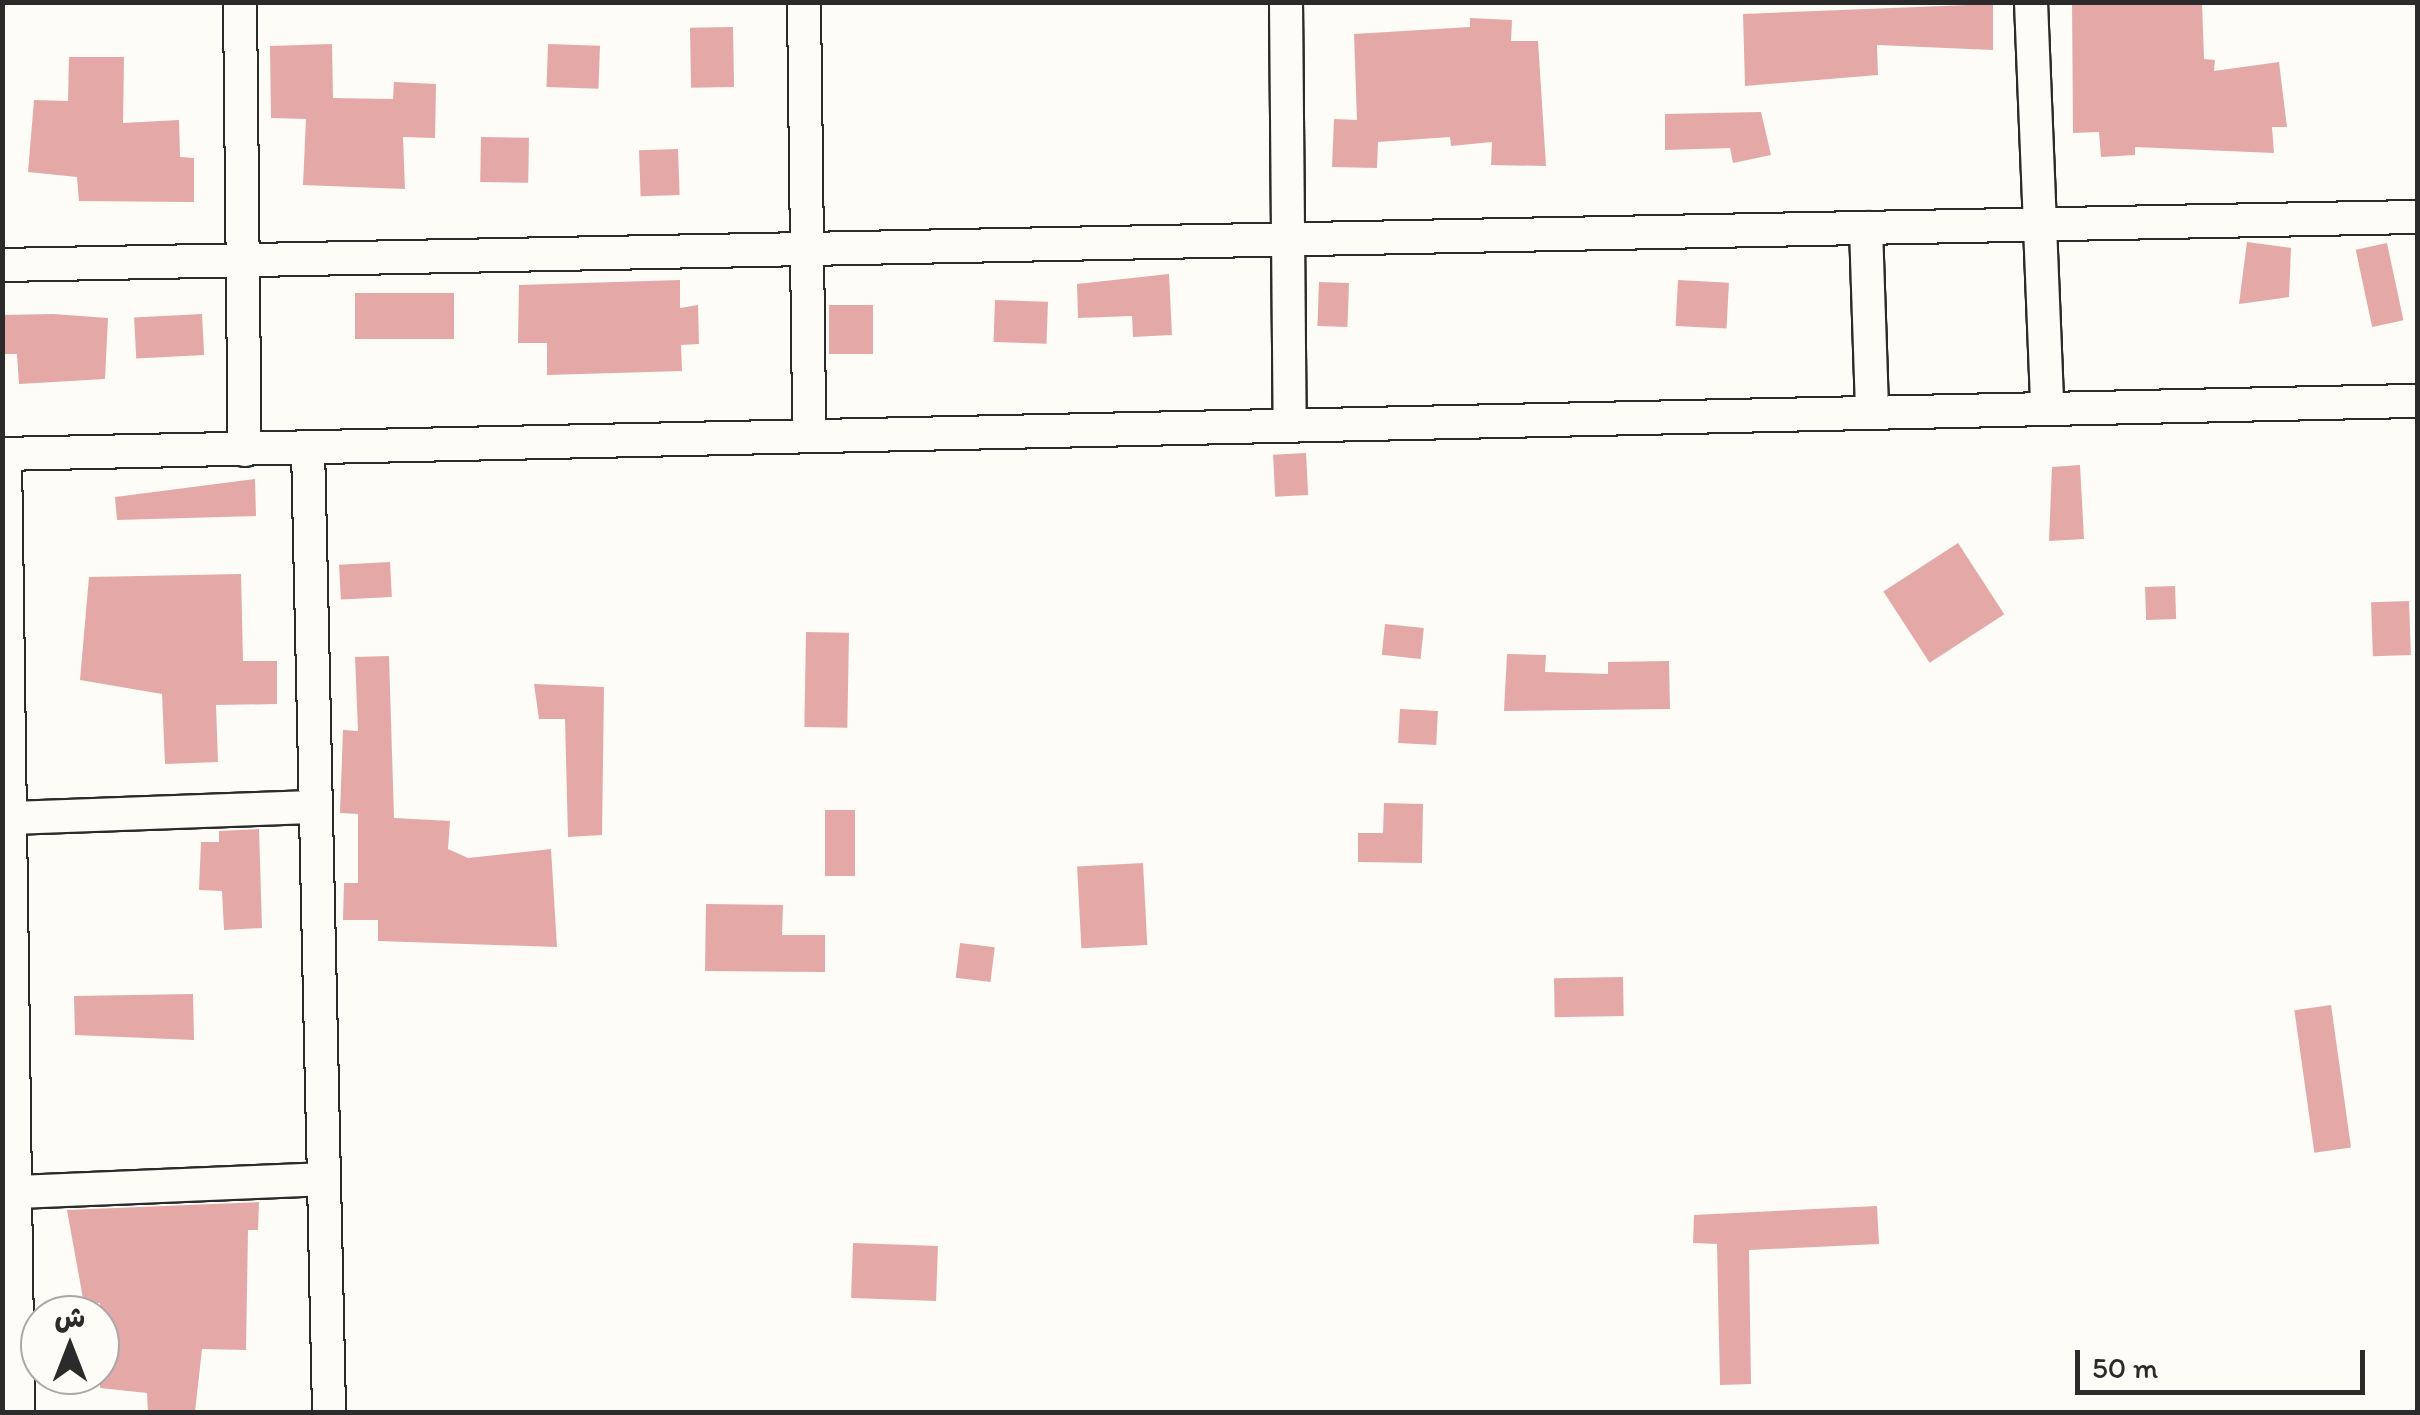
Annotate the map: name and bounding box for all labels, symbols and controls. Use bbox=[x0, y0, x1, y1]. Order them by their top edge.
north arrow bbox=[20, 1295, 120, 1395]
text: ش bbox=[55, 1300, 85, 1334]
scale bar bbox=[2080, 1330, 2370, 1392]
text: 50 m bbox=[2092, 1349, 2158, 1386]

